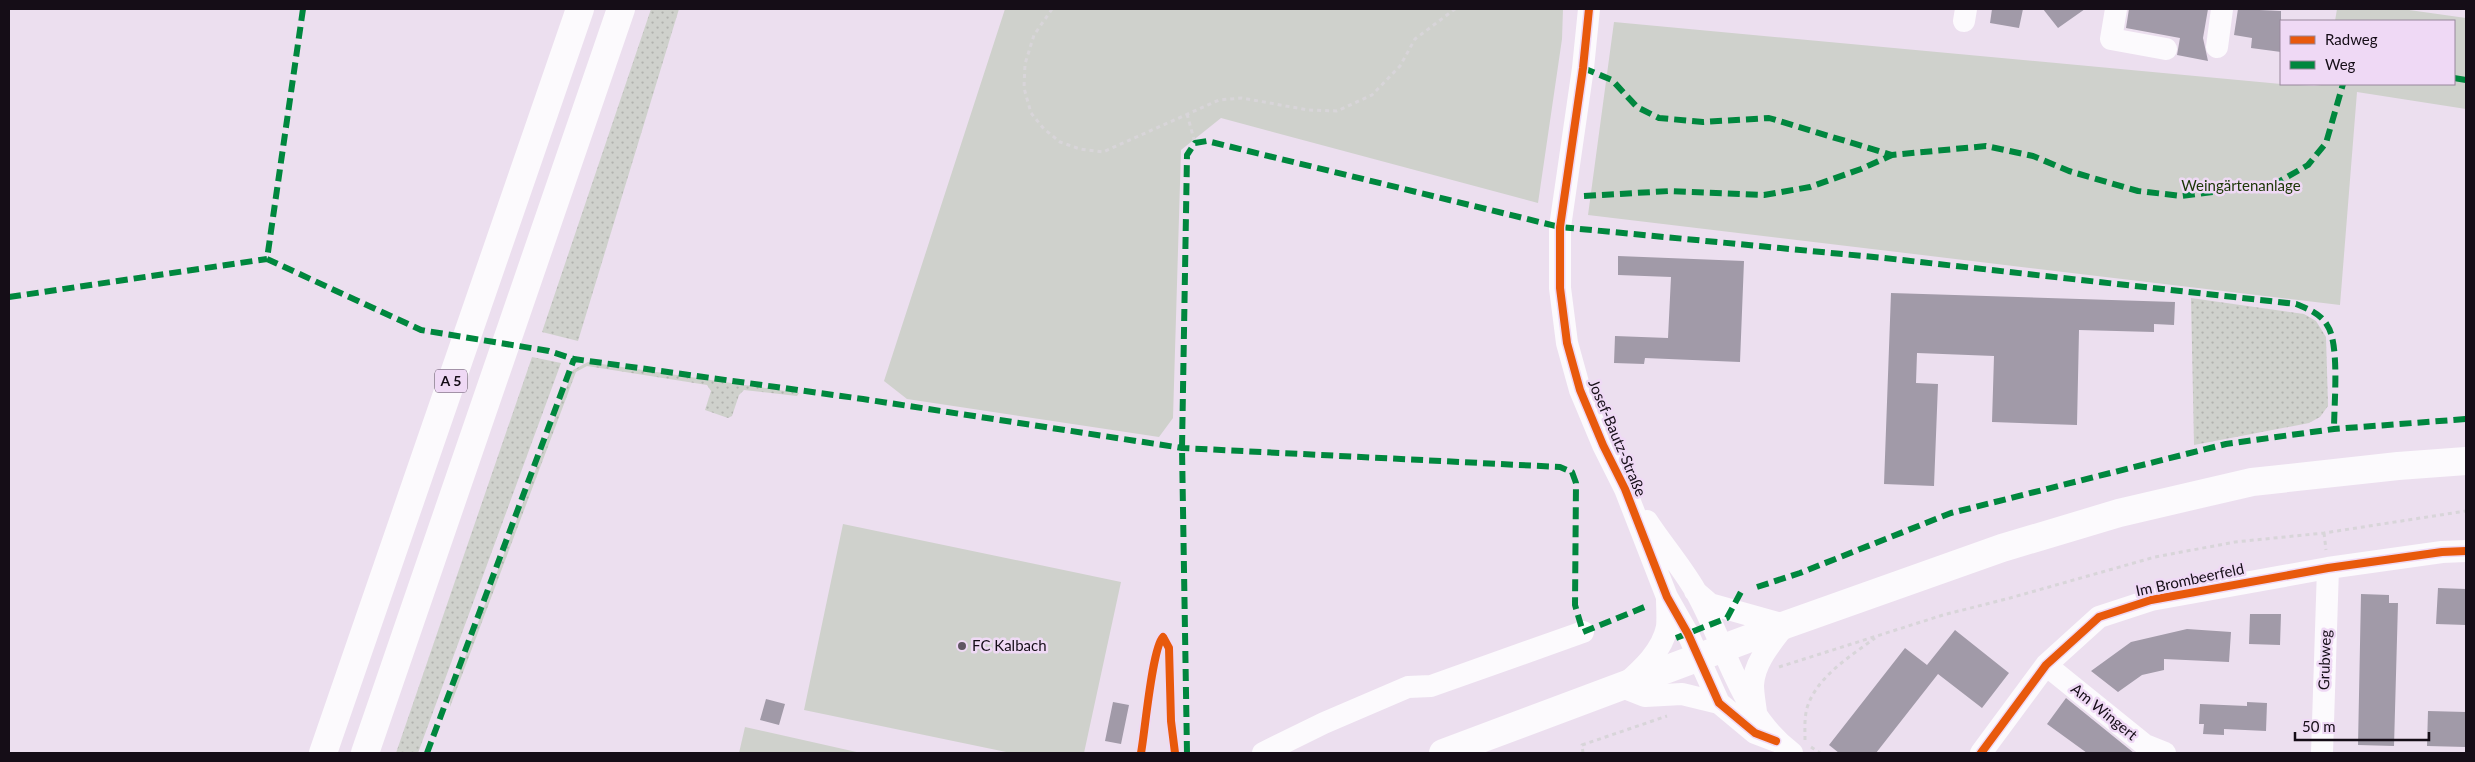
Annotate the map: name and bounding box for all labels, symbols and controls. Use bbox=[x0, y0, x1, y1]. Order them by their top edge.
legend bbox=[2280, 20, 2455, 85]
text: Radweg bbox=[2325, 30, 2378, 48]
text: Weg bbox=[2325, 55, 2356, 73]
park label: Weingärtenanlage bbox=[2181, 176, 2301, 194]
road number: A 5 bbox=[435, 370, 467, 392]
street label: Josef-Bautz-Straße bbox=[1585, 376, 1651, 499]
street label: Im Brombeerfeld bbox=[2134, 559, 2246, 599]
street label: Grubweg bbox=[2314, 629, 2334, 690]
place label: FC Kalbach bbox=[972, 636, 1047, 654]
marker: FC Kalbach bbox=[956, 640, 968, 652]
street label: Am Wingert bbox=[2068, 679, 2142, 744]
scale bar bbox=[2295, 710, 2429, 742]
text: 50 m bbox=[2302, 717, 2336, 735]

